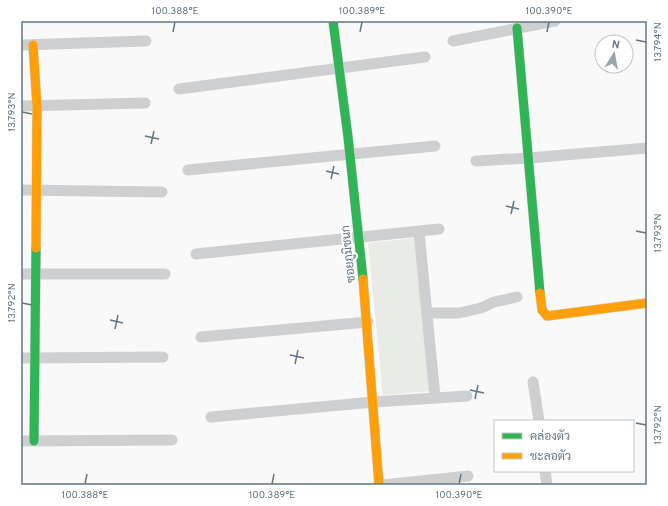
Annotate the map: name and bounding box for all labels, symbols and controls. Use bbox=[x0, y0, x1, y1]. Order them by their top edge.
text: 100.388°E bbox=[151, 5, 199, 18]
text: 100.389°E bbox=[339, 5, 385, 18]
text: 100.390°E bbox=[526, 5, 572, 18]
text: 13.794°N bbox=[652, 22, 665, 62]
north arrow bbox=[594, 34, 634, 74]
text: N bbox=[611, 38, 621, 53]
text: 13.793°N bbox=[6, 92, 19, 132]
text: 13.793°N bbox=[652, 213, 665, 253]
street label: ซอยภูมิชนก bbox=[338, 224, 360, 284]
text: 13.792°N bbox=[6, 283, 19, 323]
text: 13.792°N bbox=[652, 405, 665, 445]
legend bbox=[494, 420, 634, 472]
text: คล่องตัว bbox=[530, 429, 570, 445]
text: ชะลอตัว bbox=[530, 449, 571, 465]
text: 100.388°E bbox=[61, 489, 109, 502]
text: 100.389°E bbox=[249, 489, 295, 502]
text: 100.390°E bbox=[436, 489, 482, 502]

